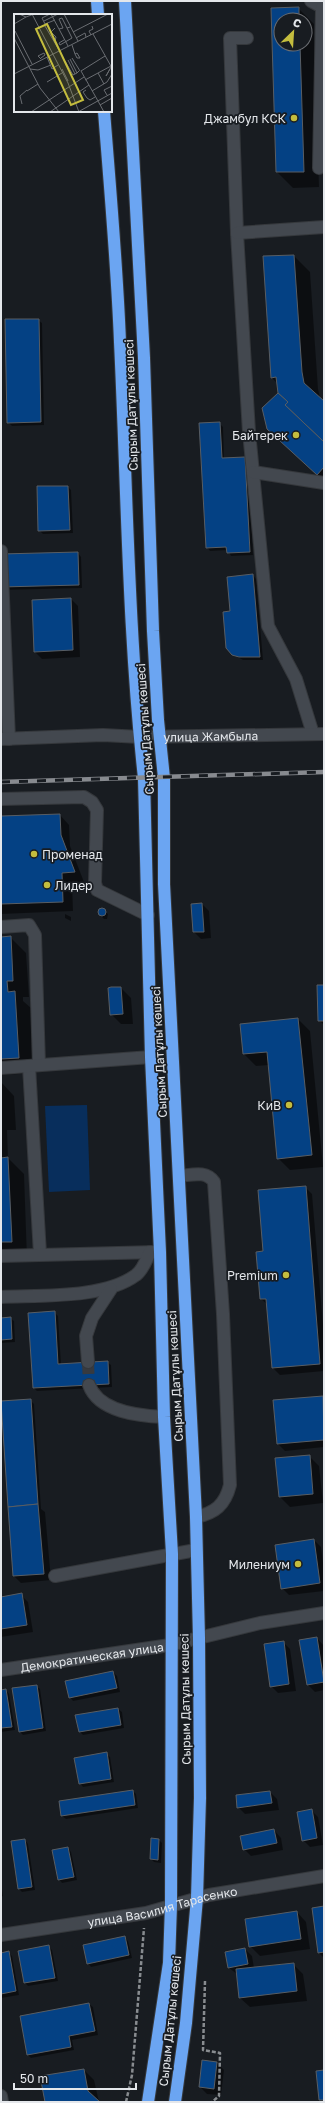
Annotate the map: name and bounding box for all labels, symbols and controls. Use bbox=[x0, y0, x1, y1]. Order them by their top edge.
north arrow bbox=[273, 12, 313, 52]
inset map bbox=[14, 14, 112, 112]
text: С bbox=[291, 15, 304, 30]
place label: Джамбул КСК bbox=[204, 111, 287, 126]
marker: Джамбул КСК bbox=[289, 113, 299, 123]
street label: Сырым Датұлы көшесі bbox=[121, 339, 141, 471]
place label: Байтерек bbox=[232, 428, 288, 443]
marker: Байтерек bbox=[291, 430, 301, 440]
street label: Сырым Датұлы көшесі bbox=[133, 663, 157, 795]
street label: улица Жамбыла bbox=[163, 728, 258, 744]
place label: Променад bbox=[42, 847, 103, 862]
marker: Променад bbox=[29, 849, 39, 859]
place label: Лидер bbox=[55, 878, 93, 893]
marker: Лидер bbox=[42, 880, 52, 890]
street label: Сырым Датұлы көшесі bbox=[148, 986, 170, 1118]
place label: КиВ bbox=[257, 1098, 281, 1113]
marker: КиВ bbox=[284, 1100, 294, 1110]
place label: Premium bbox=[227, 1268, 278, 1283]
marker: Premium bbox=[281, 1270, 291, 1280]
street label: Сырым Датұлы көшесі bbox=[164, 1310, 186, 1442]
place label: Милениум bbox=[228, 1557, 290, 1572]
marker: Милениум bbox=[293, 1559, 303, 1569]
street label: Сырым Датұлы көшесі bbox=[176, 1633, 194, 1765]
street label: Демократическая улица bbox=[19, 1639, 165, 1675]
street label: улица Василия Тарасенко bbox=[86, 1883, 238, 1929]
street label: Сырым Датұлы көшесі bbox=[156, 1955, 184, 2087]
scale bar bbox=[14, 2065, 136, 2091]
text: 50 m bbox=[20, 2071, 48, 2086]

